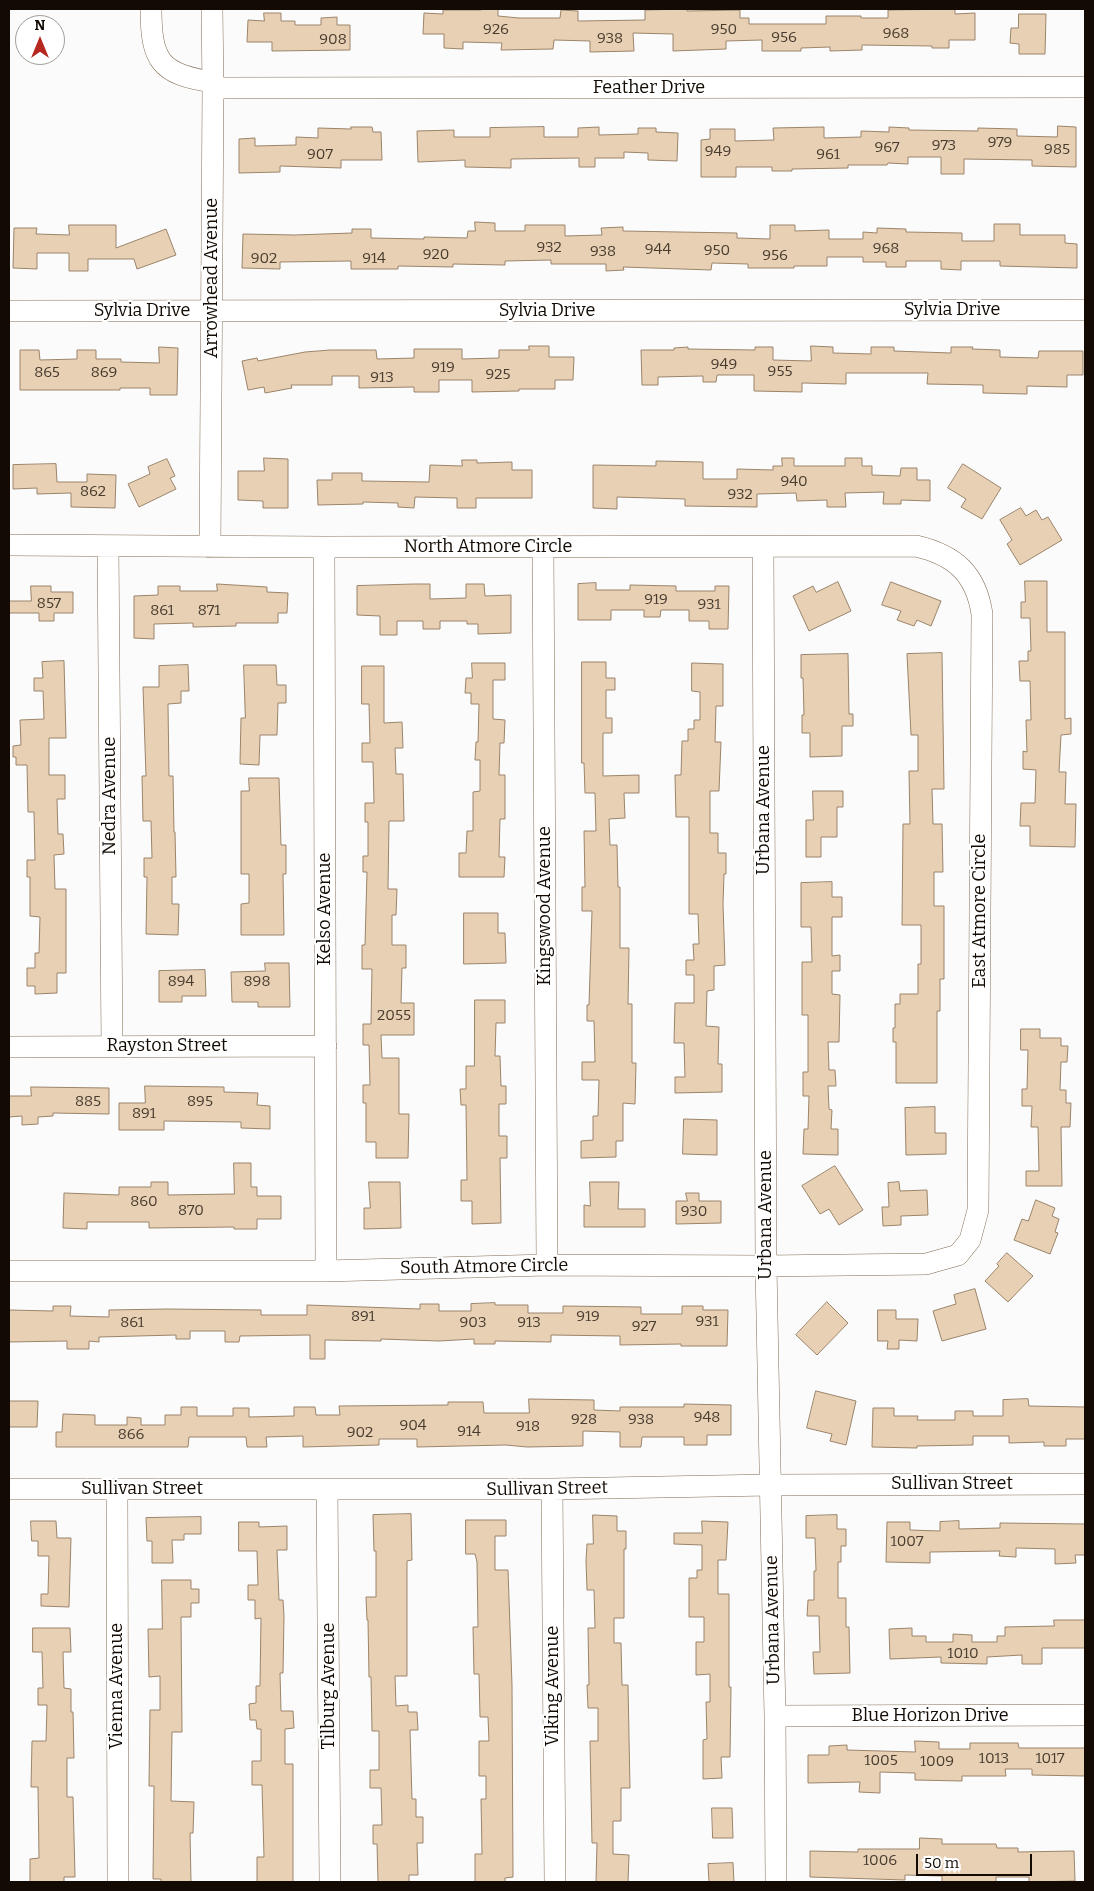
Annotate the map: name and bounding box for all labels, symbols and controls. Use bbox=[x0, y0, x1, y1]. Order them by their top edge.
north arrow bbox=[15, 15, 65, 65]
text: N bbox=[35, 17, 45, 34]
house number: 926 bbox=[483, 21, 509, 39]
house number: 950 bbox=[711, 21, 737, 39]
house number: 968 bbox=[883, 25, 909, 43]
house number: 956 bbox=[771, 29, 797, 47]
house number: 938 bbox=[597, 30, 623, 48]
house number: 908 bbox=[319, 31, 347, 49]
street label: Feather Drive bbox=[593, 77, 705, 99]
house number: 979 bbox=[988, 134, 1012, 152]
house number: 973 bbox=[932, 137, 956, 155]
house number: 967 bbox=[875, 139, 899, 157]
house number: 985 bbox=[1044, 141, 1070, 159]
house number: 949 bbox=[705, 143, 731, 161]
house number: 907 bbox=[307, 146, 333, 164]
house number: 961 bbox=[816, 146, 840, 164]
street label: Arrowhead Avenue bbox=[201, 198, 223, 358]
house number: 932 bbox=[536, 239, 562, 257]
house number: 968 bbox=[873, 240, 899, 258]
house number: 944 bbox=[645, 241, 671, 259]
house number: 950 bbox=[704, 242, 730, 260]
house number: 938 bbox=[590, 243, 616, 261]
house number: 920 bbox=[423, 246, 449, 264]
house number: 956 bbox=[762, 247, 788, 265]
house number: 902 bbox=[251, 250, 277, 268]
house number: 914 bbox=[362, 250, 386, 268]
street label: Sylvia Drive bbox=[904, 299, 1000, 321]
street label: Sylvia Drive bbox=[94, 300, 190, 322]
street label: Sylvia Drive bbox=[499, 300, 595, 322]
house number: 949 bbox=[711, 356, 737, 374]
house number: 919 bbox=[431, 359, 455, 377]
house number: 955 bbox=[768, 363, 792, 381]
house number: 865 bbox=[34, 364, 60, 382]
house number: 869 bbox=[91, 364, 117, 382]
house number: 925 bbox=[486, 366, 510, 384]
house number: 913 bbox=[370, 369, 394, 387]
house number: 940 bbox=[780, 473, 808, 491]
house number: 862 bbox=[80, 483, 106, 501]
house number: 932 bbox=[727, 486, 753, 504]
street label: North Atmore Circle bbox=[404, 536, 572, 558]
house number: 919 bbox=[644, 591, 668, 609]
house number: 857 bbox=[37, 595, 61, 613]
house number: 931 bbox=[697, 596, 721, 614]
house number: 861 bbox=[150, 602, 174, 620]
house number: 871 bbox=[198, 602, 220, 620]
street label: Nedra Avenue bbox=[99, 737, 121, 855]
street label: Urbana Avenue bbox=[753, 745, 775, 875]
street label: Kingswood Avenue bbox=[534, 826, 556, 986]
street label: East Atmore Circle bbox=[969, 834, 991, 988]
street label: Kelso Avenue bbox=[314, 853, 336, 965]
house number: 894 bbox=[168, 973, 194, 991]
house number: 898 bbox=[244, 973, 270, 991]
house number: 2055 bbox=[377, 1007, 411, 1025]
street label: Rayston Street bbox=[107, 1035, 227, 1057]
house number: 885 bbox=[75, 1093, 101, 1111]
house number: 895 bbox=[187, 1093, 213, 1111]
house number: 891 bbox=[132, 1105, 156, 1123]
street label: Urbana Avenue bbox=[755, 1150, 777, 1280]
house number: 860 bbox=[130, 1193, 158, 1211]
house number: 870 bbox=[178, 1202, 204, 1220]
house number: 930 bbox=[681, 1203, 707, 1221]
street label: South Atmore Circle bbox=[400, 1255, 568, 1279]
house number: 891 bbox=[351, 1308, 375, 1326]
house number: 919 bbox=[576, 1308, 600, 1326]
house number: 931 bbox=[695, 1313, 719, 1331]
house number: 861 bbox=[120, 1314, 144, 1332]
house number: 903 bbox=[460, 1314, 486, 1332]
house number: 913 bbox=[517, 1314, 541, 1332]
house number: 927 bbox=[632, 1318, 656, 1336]
house number: 948 bbox=[694, 1409, 720, 1427]
house number: 928 bbox=[571, 1411, 597, 1429]
house number: 938 bbox=[628, 1411, 654, 1429]
house number: 904 bbox=[399, 1417, 427, 1435]
house number: 918 bbox=[516, 1418, 540, 1436]
house number: 914 bbox=[457, 1423, 481, 1441]
house number: 902 bbox=[347, 1424, 373, 1442]
house number: 866 bbox=[118, 1426, 144, 1444]
street label: Sullivan Street bbox=[891, 1473, 1013, 1495]
street label: Sullivan Street bbox=[486, 1477, 608, 1501]
street label: Sullivan Street bbox=[81, 1478, 203, 1500]
house number: 1007 bbox=[891, 1533, 923, 1551]
street label: Urbana Avenue bbox=[761, 1555, 785, 1685]
street label: Vienna Avenue bbox=[106, 1623, 128, 1749]
street label: Tilburg Avenue bbox=[318, 1623, 340, 1749]
street label: Viking Avenue bbox=[542, 1626, 564, 1746]
house number: 1010 bbox=[947, 1645, 979, 1663]
street label: Blue Horizon Drive bbox=[852, 1705, 1008, 1727]
house number: 1013 bbox=[979, 1750, 1009, 1768]
house number: 1017 bbox=[1035, 1750, 1065, 1768]
house number: 1005 bbox=[864, 1752, 898, 1770]
house number: 1009 bbox=[920, 1753, 954, 1771]
scale bar bbox=[919, 1844, 1035, 1876]
house number: 1006 bbox=[863, 1852, 897, 1870]
text: 50 m bbox=[924, 1854, 959, 1872]

